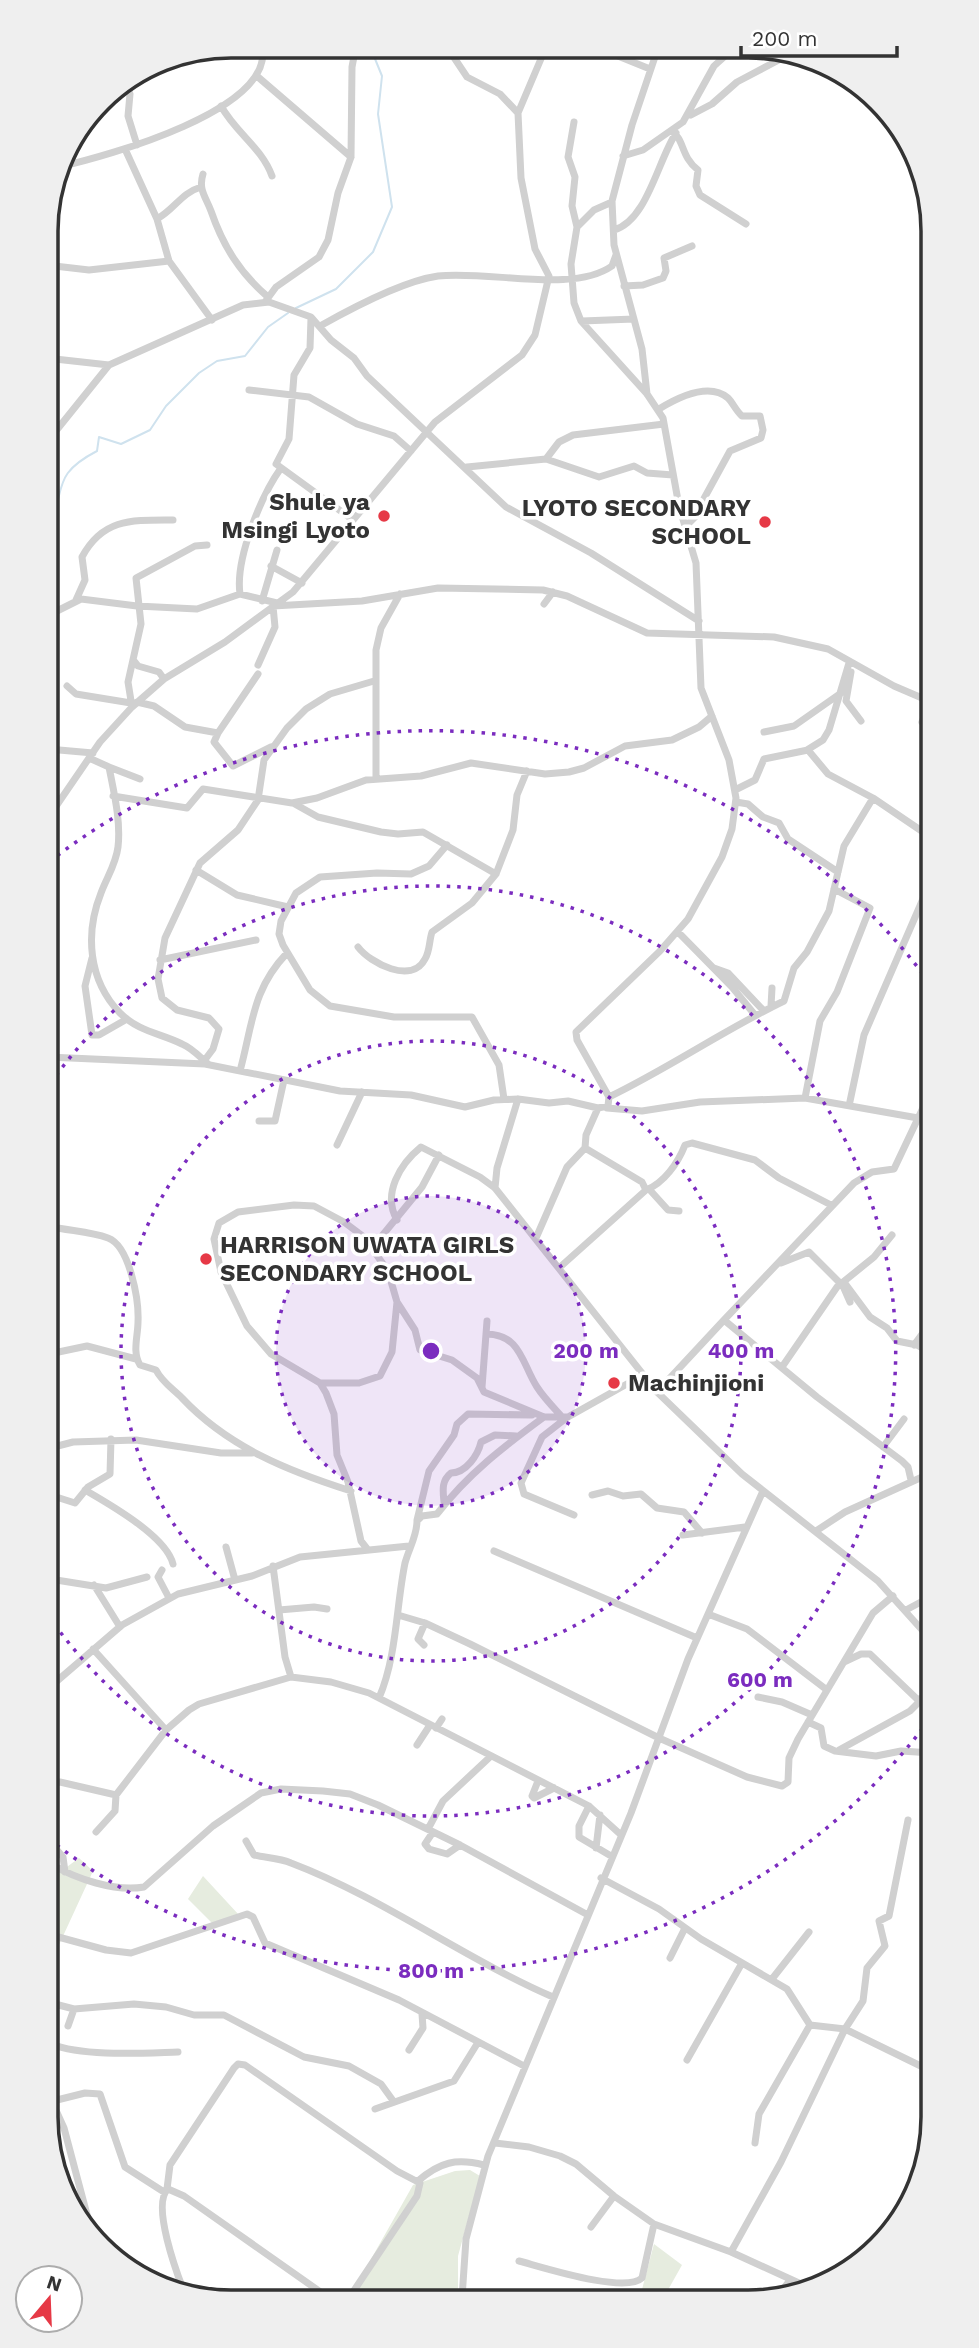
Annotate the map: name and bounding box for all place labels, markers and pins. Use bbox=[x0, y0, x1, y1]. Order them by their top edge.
place label: Shule ya Msingi Lyoto bbox=[221, 488, 370, 544]
place label: LYOTO SECONDARY SCHOOL bbox=[522, 494, 751, 550]
marker: Shule ya Msingi Lyoto bbox=[376, 508, 392, 524]
marker: LYOTO SECONDARY SCHOOL bbox=[757, 514, 773, 530]
place label: HARRISON UWATA GIRLS SECONDARY SCHOOL bbox=[220, 1231, 514, 1287]
marker: HARRISON UWATA GIRLS SECONDARY SCHOOL bbox=[198, 1251, 214, 1267]
centre of rings bbox=[419, 1339, 443, 1363]
place label: Machinjioni bbox=[628, 1369, 764, 1397]
marker: Machinjioni bbox=[606, 1375, 622, 1391]

